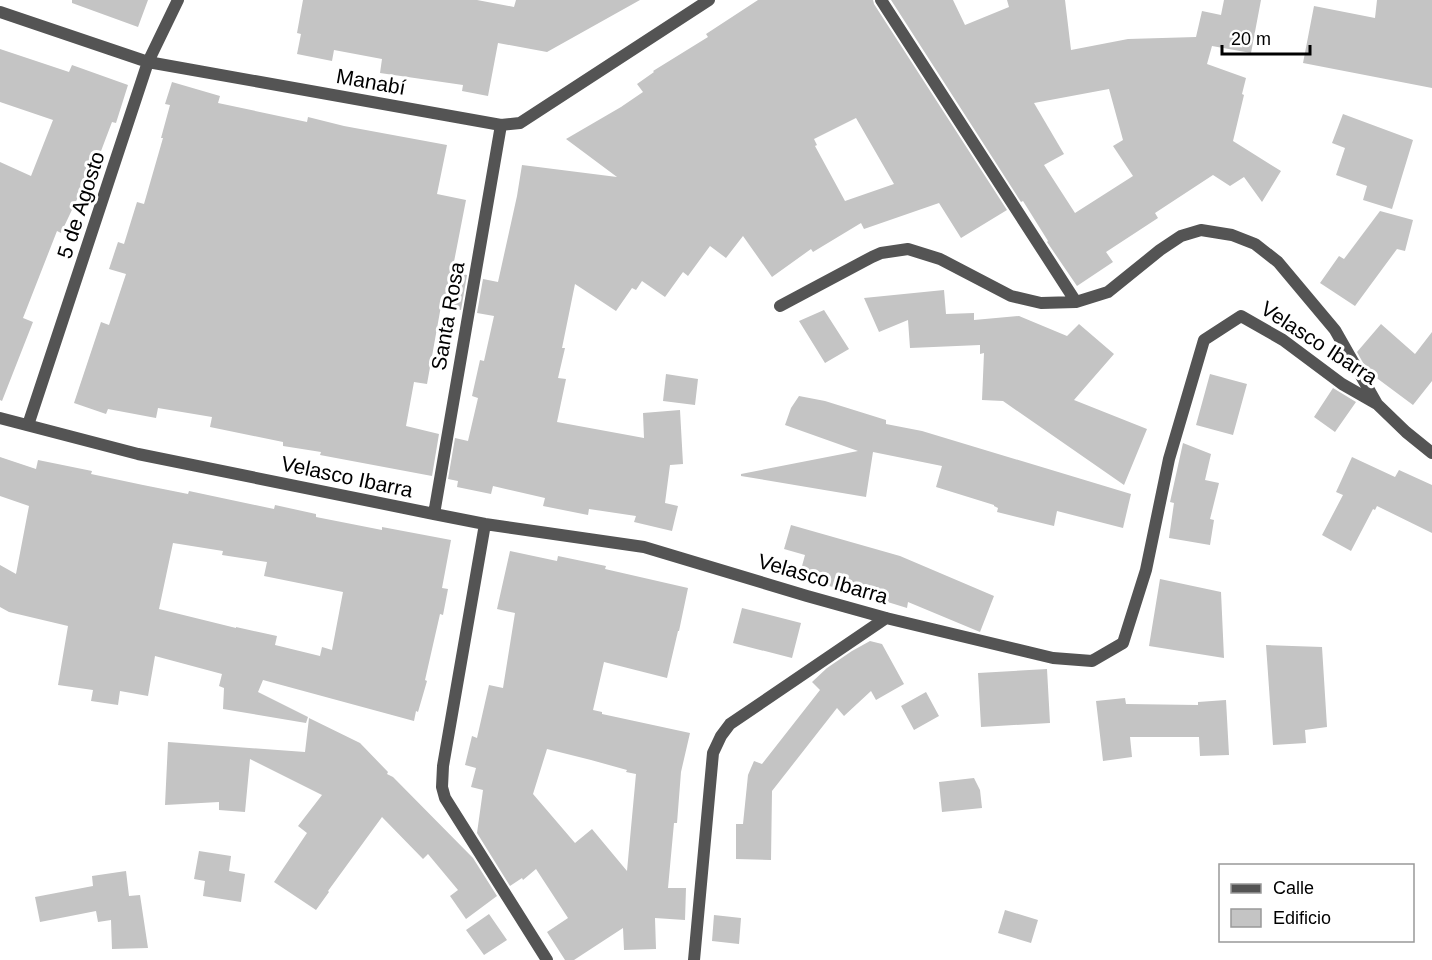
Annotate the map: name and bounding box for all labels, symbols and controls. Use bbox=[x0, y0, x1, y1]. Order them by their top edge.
scale bar bbox=[1222, 18, 1310, 56]
text: 20 m bbox=[1231, 29, 1271, 49]
street label: Manabí bbox=[335, 64, 408, 99]
street label: 5 de Agosto bbox=[52, 149, 109, 261]
street label: Santa Rosa bbox=[427, 260, 468, 372]
street label: Velasco Ibarra bbox=[1257, 296, 1382, 389]
street label: Velasco Ibarra bbox=[279, 451, 415, 502]
street label: Velasco Ibarra bbox=[755, 549, 891, 608]
legend bbox=[1219, 864, 1414, 942]
text: Calle bbox=[1273, 878, 1314, 898]
text: Edificio bbox=[1273, 908, 1331, 928]

